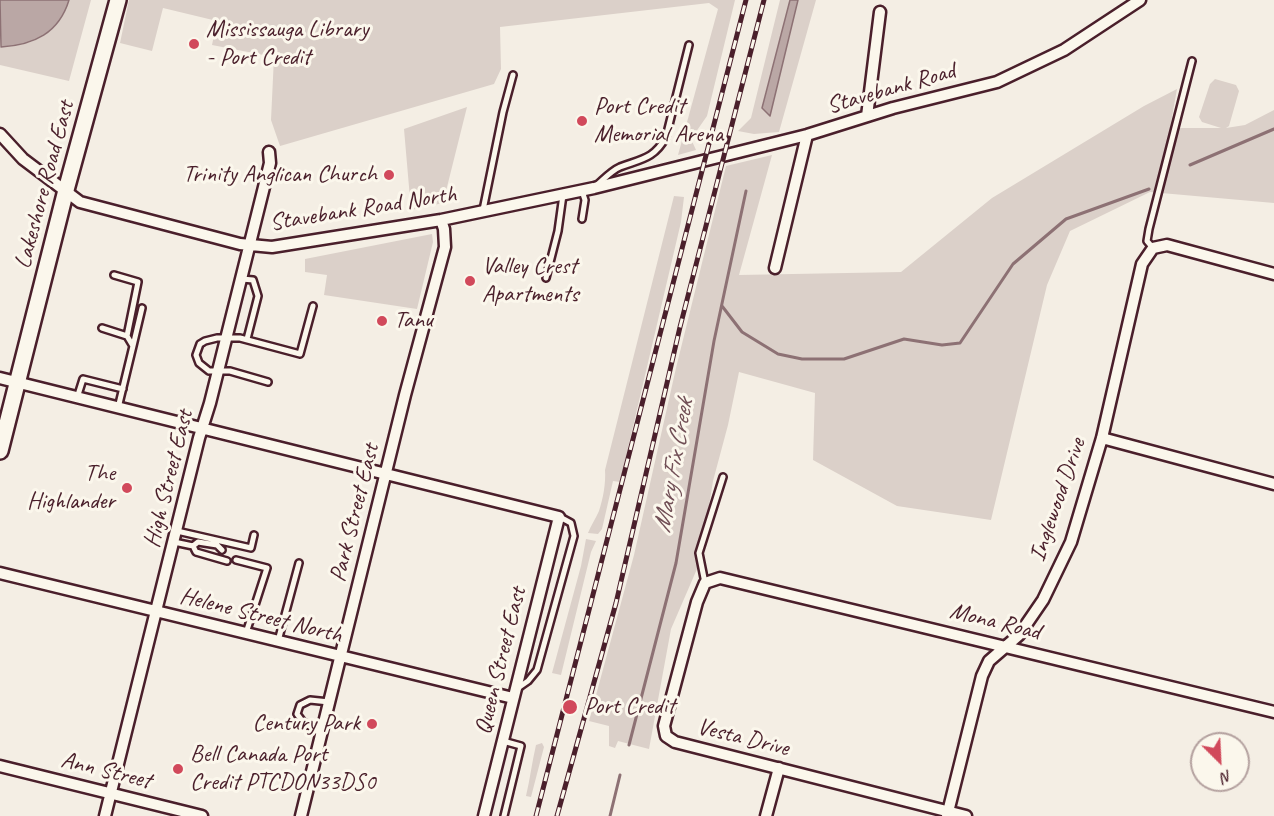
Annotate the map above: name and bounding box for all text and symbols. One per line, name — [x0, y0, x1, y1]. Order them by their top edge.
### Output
place label: Mississauga Library - Port Credit — [206, 16, 368, 72]
marker: Mississauga Library - Port Credit — [187, 37, 201, 51]
street label: Stavebank Road — [824, 57, 958, 121]
place label: Port Credit Memorial Arena — [594, 93, 723, 149]
street label: Lakeshore Road East — [9, 98, 81, 272]
marker: Port Credit Memorial Arena — [575, 114, 589, 128]
place label: Trinity Anglican Church — [183, 161, 377, 189]
marker: Trinity Anglican Church — [382, 168, 396, 182]
street label: Stavebank Road North — [268, 180, 458, 238]
place label: Valley Crest Apartments — [482, 253, 578, 309]
marker: Valley Crest Apartments — [463, 274, 477, 288]
place label: Tanu — [394, 307, 433, 335]
marker: Tanu — [375, 314, 389, 328]
water label: Mary Fix Creek — [647, 397, 701, 535]
street label: High Street East — [138, 407, 200, 551]
street label: Inglewood Drive — [1024, 435, 1092, 565]
street label: Park Street East — [324, 441, 386, 585]
place label: The Highlander — [27, 460, 115, 516]
marker: The Highlander — [120, 481, 134, 495]
street label: Helene Street North — [177, 582, 345, 650]
street label: Queen Street East — [469, 584, 533, 738]
street label: Mona Road — [947, 597, 1043, 647]
place label: Port Credit — [584, 693, 675, 721]
marker: Port Credit — [561, 698, 579, 716]
place label: Century Park — [253, 710, 360, 738]
street label: Vesta Drive — [694, 713, 792, 763]
marker: Century Park — [365, 717, 379, 731]
north arrow — [1190, 732, 1250, 792]
place label: Bell Canada Port Credit PTCDON33DS0 — [190, 741, 375, 797]
street label: Ann Street — [58, 746, 154, 796]
marker: Bell Canada Port Credit PTCDON33DS0 — [171, 762, 185, 776]
text: N — [1218, 765, 1235, 788]

